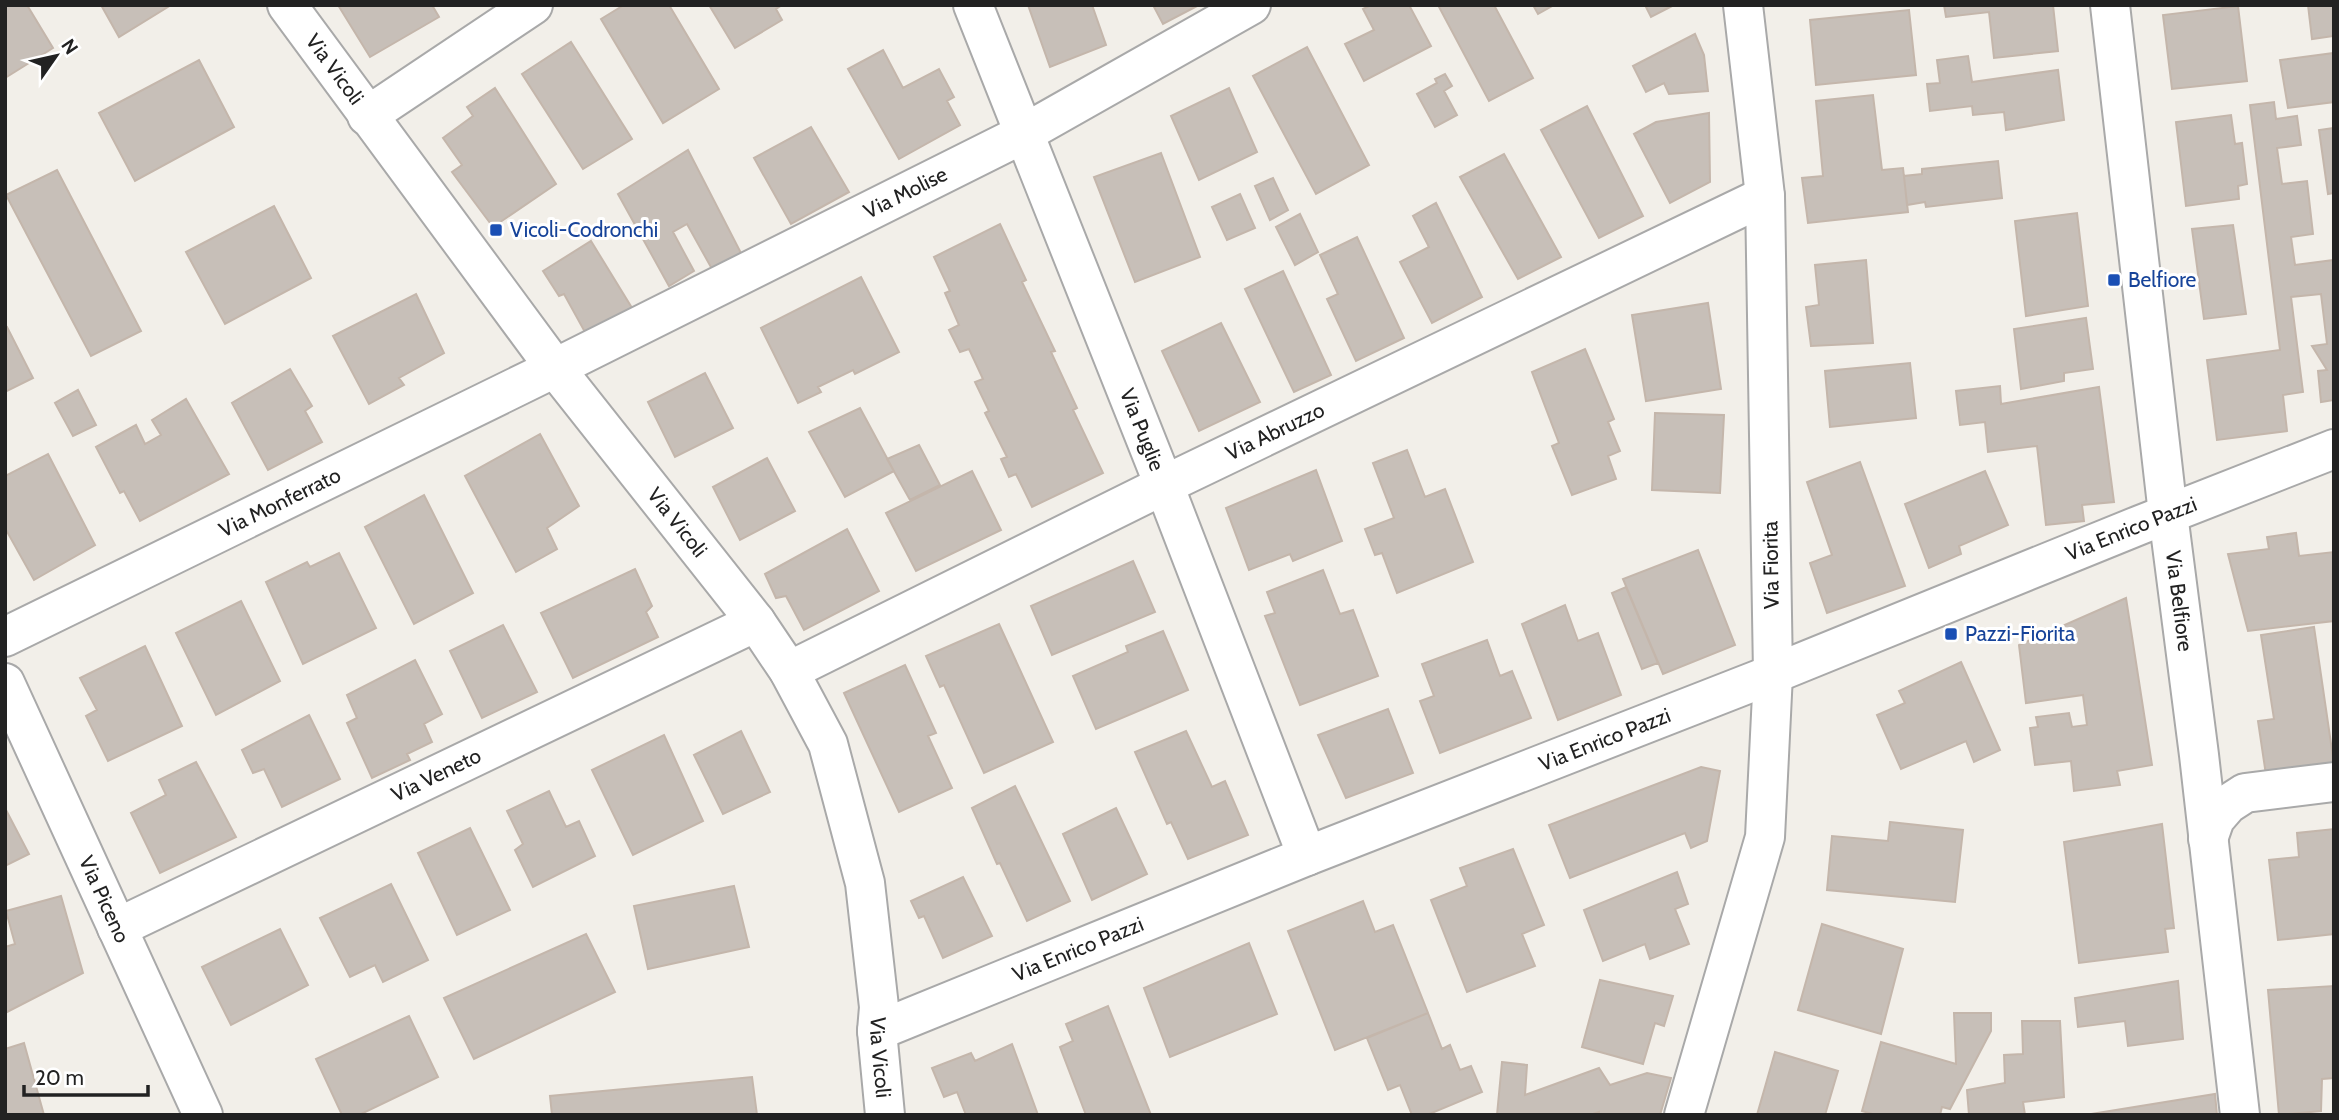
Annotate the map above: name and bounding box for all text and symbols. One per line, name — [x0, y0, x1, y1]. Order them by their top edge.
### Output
north arrow — [21, 21, 91, 91]
street label: Via Vicoli — [301, 29, 369, 109]
text: N — [56, 35, 83, 59]
street label: Via Molise — [859, 161, 951, 224]
place label: Vicoli-Codronchi — [510, 217, 658, 242]
marker: Vicoli-Codronchi — [488, 222, 504, 238]
place label: Belfiore — [2128, 267, 2197, 292]
marker: Belfiore — [2106, 272, 2122, 288]
street label: Via Puglie — [1115, 385, 1170, 474]
street label: Via Abruzzo — [1222, 397, 1328, 465]
street label: Via Monferrato — [215, 462, 345, 542]
street label: Via Vicoli — [642, 482, 713, 562]
street label: Via Enrico Pazzi — [2062, 491, 2200, 566]
street label: Via Fiorita — [1757, 521, 1784, 609]
street label: Via Belfiore — [2161, 549, 2199, 653]
place label: Pazzi-Fiorita — [1965, 621, 2075, 646]
marker: Pazzi-Fiorita — [1943, 626, 1959, 642]
street label: Via Enrico Pazzi — [1535, 702, 1674, 776]
street label: Via Veneto — [387, 743, 485, 807]
street label: Via Piceno — [74, 852, 135, 947]
street label: Via Enrico Pazzi — [1009, 911, 1147, 987]
street label: Via Vicoli — [865, 1016, 896, 1099]
scale bar — [24, 1054, 149, 1098]
text: 20 m — [35, 1065, 84, 1090]

